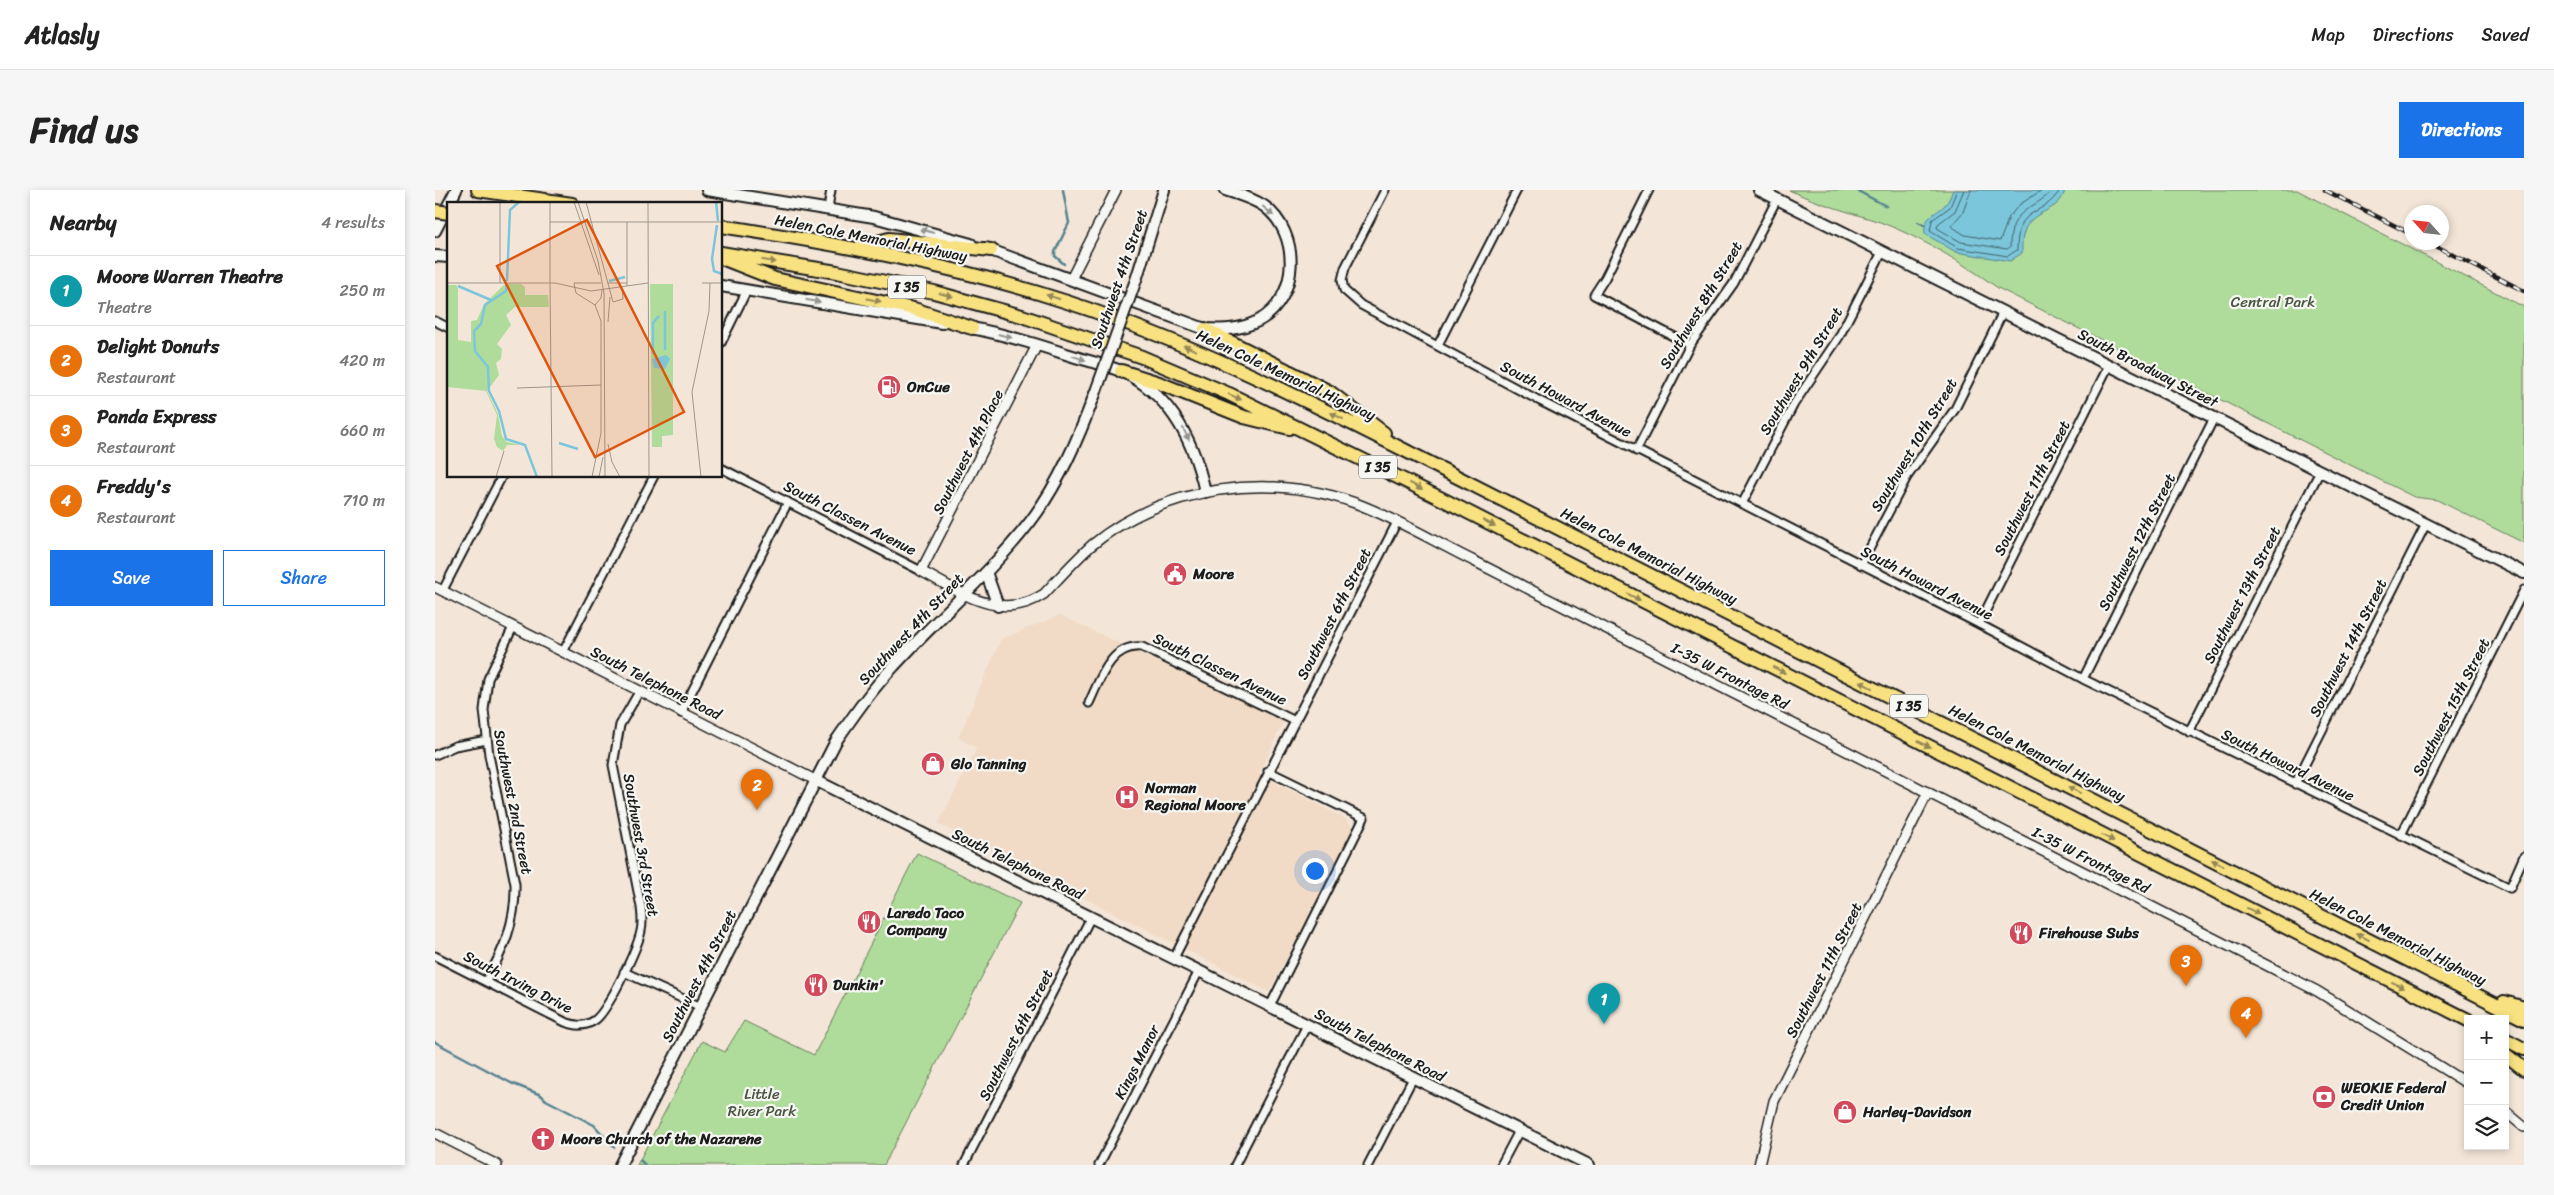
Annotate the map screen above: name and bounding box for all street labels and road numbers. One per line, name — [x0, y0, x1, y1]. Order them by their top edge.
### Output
street label: Southwest 4th Street — [1083, 205, 1155, 352]
street label: Helen Cole Memorial Highway — [773, 207, 970, 269]
street label: Southwest 8th Street — [1652, 236, 1750, 374]
road number: I 35 — [888, 275, 926, 298]
street label: Southwest 9th Street — [1752, 302, 1850, 440]
street label: South Broadway Street — [2073, 321, 2224, 415]
street label: Helen Cole Memorial Highway — [1192, 322, 1380, 428]
street label: South Howard Avenue — [1496, 353, 1637, 445]
street label: Southwest 10th Street — [1864, 373, 1965, 517]
street label: Southwest 4th Place — [925, 384, 1011, 519]
street label: Southwest 11th Street — [1987, 415, 2078, 560]
road number: I 35 — [1359, 456, 1397, 478]
street label: Southwest 12th Street — [2091, 468, 2183, 615]
street label: South Classen Avenue — [779, 473, 921, 563]
street label: Helen Cole Memorial Highway — [1556, 500, 1742, 612]
street label: Southwest 13th Street — [2196, 521, 2288, 668]
street label: South Howard Avenue — [1856, 538, 1998, 628]
street label: Southwest 6th Street — [1290, 543, 1379, 684]
street label: Southwest 4th Street — [852, 567, 971, 691]
street label: Southwest 14th Street — [2302, 574, 2394, 722]
street label: South Classen Avenue — [1148, 625, 1292, 713]
street label: Southwest 15th Street — [2405, 633, 2497, 781]
street label: I-35 W Frontage Rd — [1666, 635, 1794, 717]
street label: South Telephone Road — [586, 639, 727, 728]
road number: I 35 — [1890, 694, 1928, 718]
street label: Helen Cole Memorial Highway — [1944, 697, 2130, 809]
street label: South Howard Avenue — [2217, 721, 2359, 809]
street label: Southwest 2nd Street — [486, 727, 540, 877]
street label: Southwest 3rd Street — [616, 771, 666, 919]
street label: I-35 W Frontage Rd — [2027, 819, 2155, 901]
street label: South Telephone Road — [948, 821, 1089, 908]
street label: Helen Cole Memorial Highway — [2305, 881, 2491, 993]
street label: Southwest 11th Street — [1779, 897, 1870, 1042]
street label: Southwest 4th Street — [654, 905, 744, 1047]
street label: South Irving Drive — [459, 943, 577, 1021]
street label: Southwest 6th Street — [972, 964, 1061, 1105]
street label: South Telephone Road — [1310, 1001, 1451, 1090]
street label: Kings Manor — [1107, 1019, 1167, 1104]

